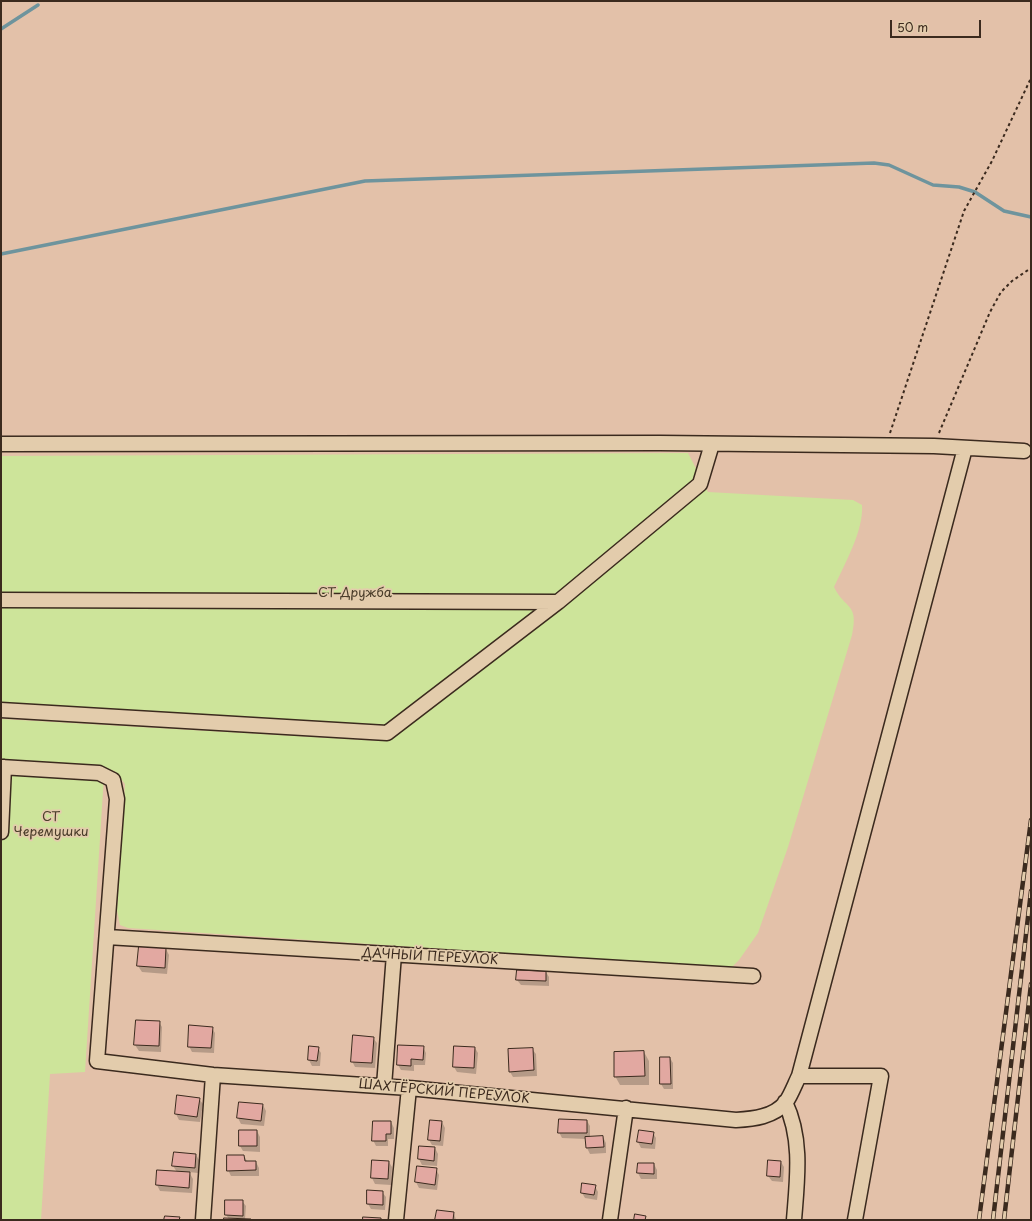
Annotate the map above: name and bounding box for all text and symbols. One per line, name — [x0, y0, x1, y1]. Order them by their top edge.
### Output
scale bar — [892, 12, 983, 38]
text: 50 m — [897, 18, 928, 36]
park label: СТ Дружба — [318, 585, 392, 601]
park label: СТ Черемушки — [13, 809, 89, 840]
street label: ДАЧНЫЙ ПЕРЕУЛОК — [362, 946, 498, 968]
street label: ШАХТЁРСКИЙ ПЕРЕУЛОК — [358, 1077, 530, 1107]

